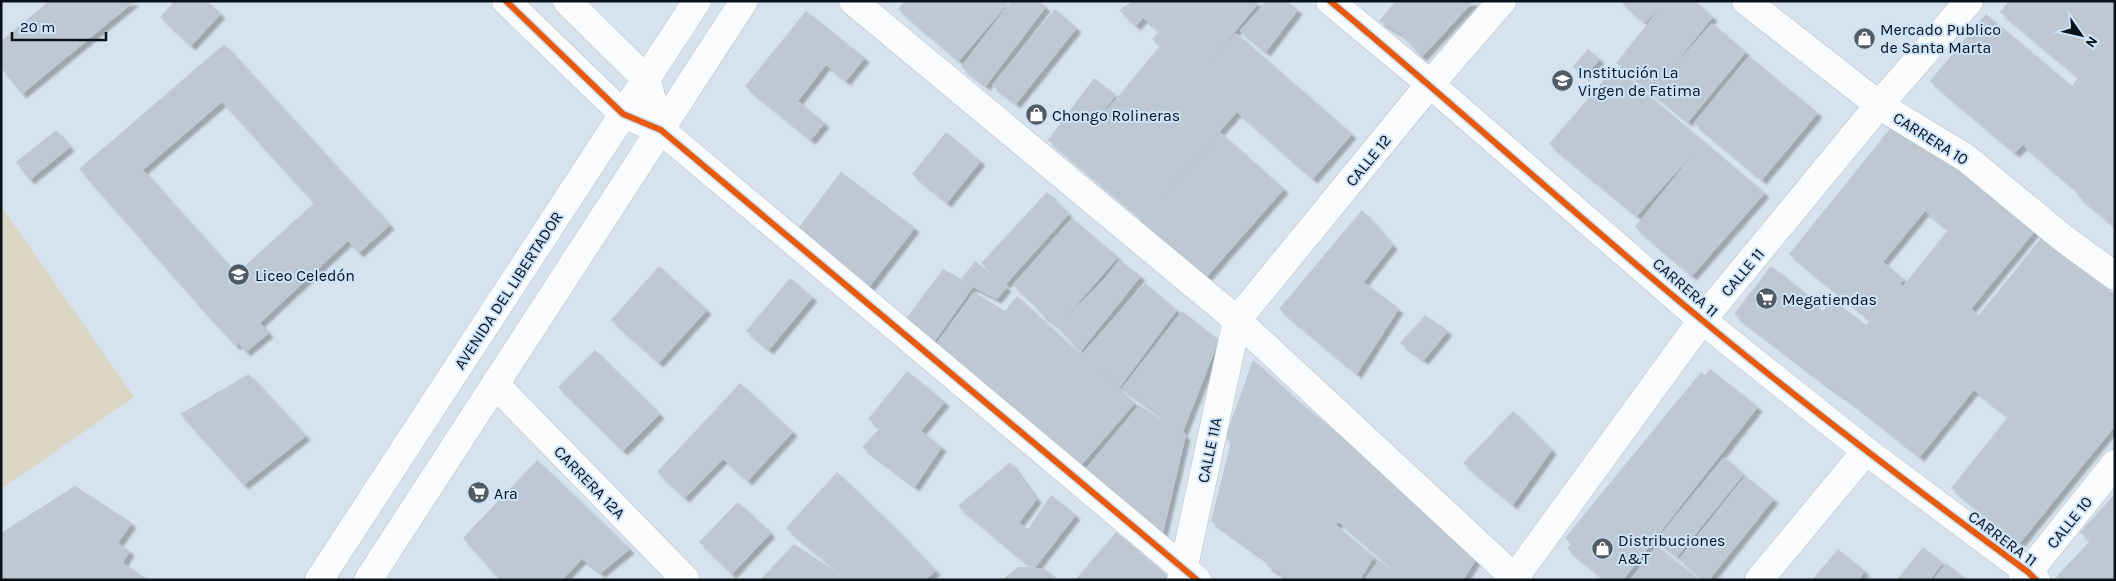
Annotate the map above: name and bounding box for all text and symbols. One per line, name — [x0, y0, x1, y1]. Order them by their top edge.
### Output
scale bar — [12, 10, 106, 42]
north arrow — [2056, 10, 2106, 60]
text: 20 m — [20, 18, 55, 36]
place label: Mercado Publico de Santa Marta — [1880, 20, 2001, 57]
shop icon: Mercado Publico de Santa Marta — [1852, 26, 1876, 50]
text: N — [2082, 33, 2101, 51]
place label: Institución La Virgen de Fatima — [1578, 63, 1701, 100]
school or university icon: Institución La Virgen de Fatima — [1550, 69, 1574, 93]
shop icon: Chongo Rolineras — [1024, 103, 1048, 127]
place label: Chongo Rolineras — [1052, 106, 1180, 125]
street label: CARRERA 10 — [1890, 108, 1972, 169]
street label: CALLE 12 — [1342, 131, 1395, 190]
street label: AVENIDA DEL LIBERTADOR — [450, 208, 567, 373]
street label: CALLE 11 — [1717, 244, 1768, 300]
street label: CARRERA 11 — [1649, 254, 1722, 321]
school or university icon: Liceo Celedón — [227, 263, 251, 287]
place label: Liceo Celedón — [255, 266, 355, 285]
supermarket icon: Megatiendas — [1754, 287, 1778, 311]
place label: Megatiendas — [1782, 290, 1877, 309]
street label: CALLE 11A — [1193, 416, 1226, 485]
street label: CARRERA 12A — [550, 442, 629, 523]
supermarket icon: Ara — [466, 481, 490, 505]
place label: Ara — [494, 484, 518, 503]
street label: CALLE 10 — [2043, 492, 2096, 552]
street label: CARRERA 11 — [1965, 506, 2041, 570]
place label: Distribuciones A&T — [1618, 531, 1726, 568]
shop icon: Distribuciones A&T — [1590, 537, 1614, 561]

